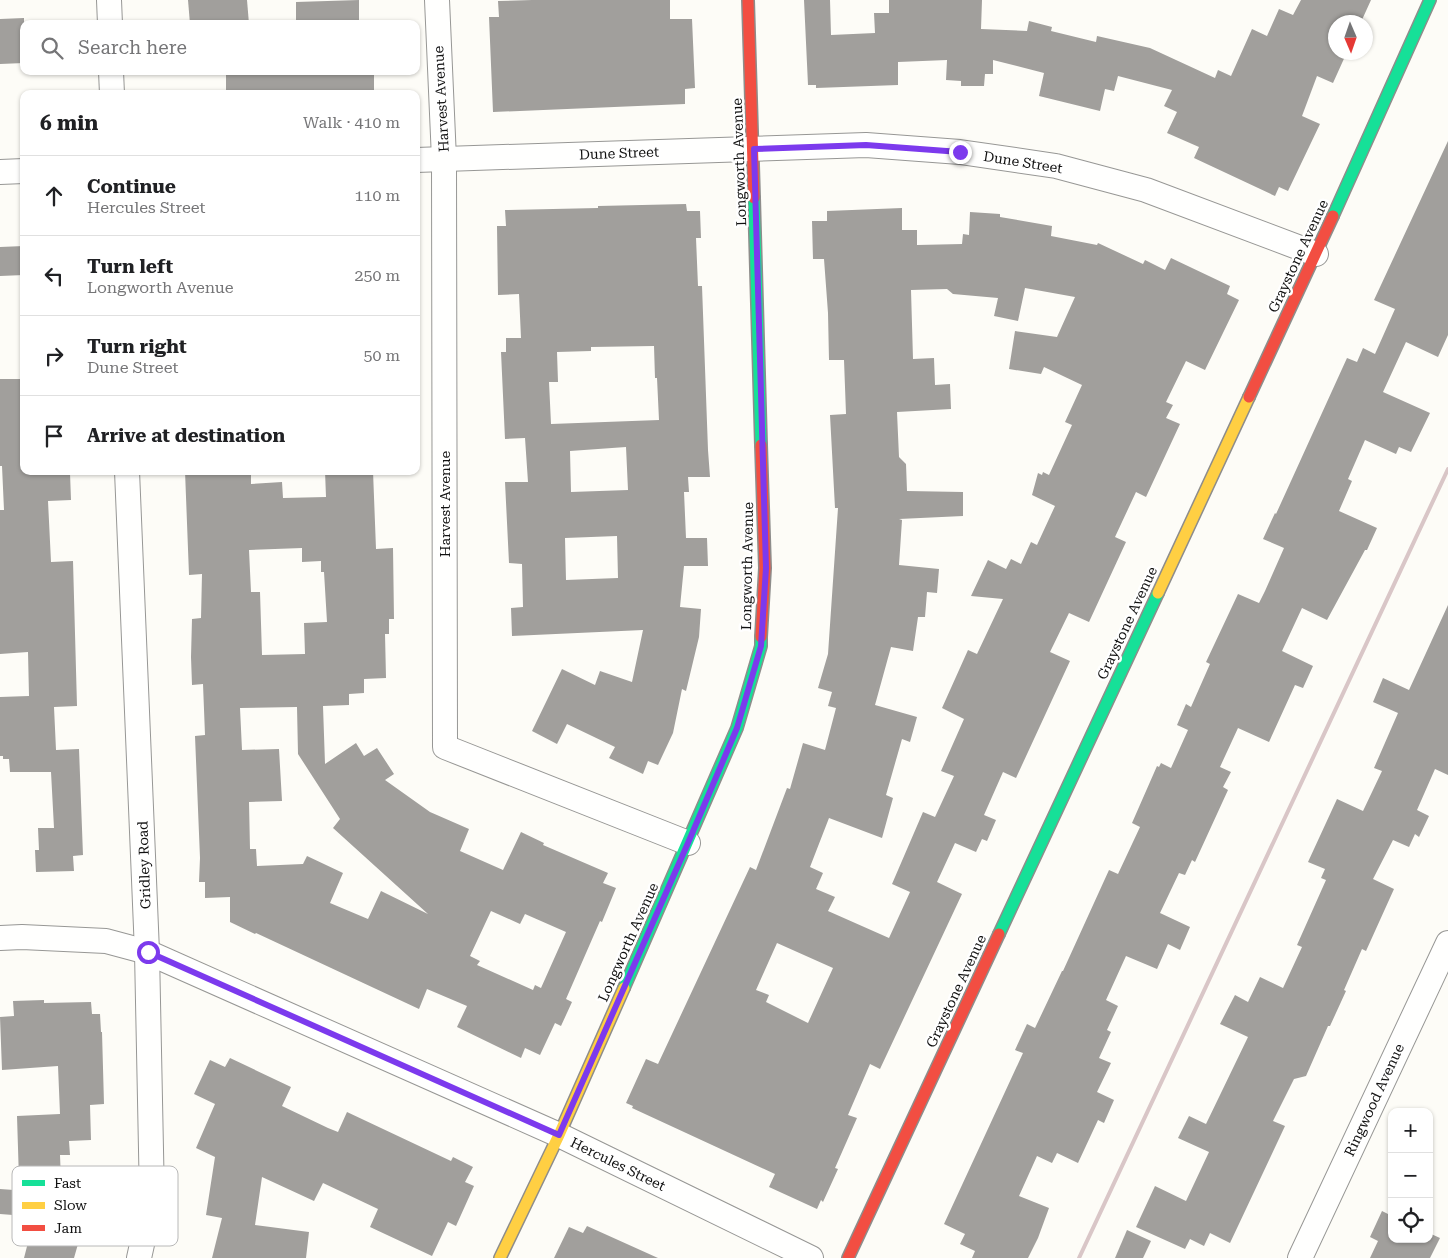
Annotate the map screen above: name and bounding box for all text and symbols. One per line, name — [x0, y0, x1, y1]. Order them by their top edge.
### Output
north arrow — [1328, 15, 1373, 60]
search box — [20, 20, 420, 75]
icon: search — [38, 34, 66, 62]
text: Search here — [78, 36, 187, 59]
street label: Harvest Avenue — [430, 45, 452, 152]
street label: Longworth Avenue — [729, 97, 749, 226]
text: 6 min — [40, 111, 98, 135]
text: Walk · 410 m — [303, 113, 400, 132]
route end — [949, 141, 972, 164]
street label: Dune Street — [579, 144, 659, 162]
street label: Dune Street — [982, 148, 1064, 176]
text: Continue — [87, 175, 176, 198]
icon: ahead — [40, 182, 68, 210]
text: 110 m — [354, 186, 400, 205]
street label: Graystone Avenue — [1265, 197, 1331, 315]
text: Hercules Street — [87, 198, 206, 217]
text: Turn left — [87, 255, 173, 278]
icon: left — [40, 262, 68, 290]
text: 250 m — [354, 266, 400, 285]
text: Longworth Avenue — [87, 278, 234, 297]
text: Turn right — [87, 335, 187, 358]
icon: right — [40, 342, 68, 370]
text: 50 m — [363, 346, 400, 365]
text: Dune Street — [87, 358, 178, 377]
icon: arrive — [40, 422, 68, 450]
text: Arrive at destination — [87, 424, 285, 447]
street label: Harvest Avenue — [437, 451, 453, 557]
street label: Longworth Avenue — [738, 501, 756, 630]
street label: Graystone Avenue — [1094, 564, 1160, 682]
street label: Gridley Road — [134, 821, 154, 909]
street label: Longworth Avenue — [595, 880, 662, 1004]
street label: Graystone Avenue — [923, 932, 989, 1050]
route start — [137, 941, 160, 964]
street label: Ringwood Avenue — [1341, 1041, 1407, 1159]
map controls — [1388, 1108, 1433, 1243]
button: + — [1388, 1108, 1433, 1153]
street label: Hercules Street — [568, 1134, 668, 1194]
button: − — [1388, 1153, 1433, 1198]
legend — [12, 1166, 178, 1246]
text: Fast — [54, 1175, 81, 1191]
text: Slow — [54, 1197, 87, 1213]
button: locate — [1388, 1198, 1433, 1243]
text: Jam — [54, 1220, 82, 1236]

